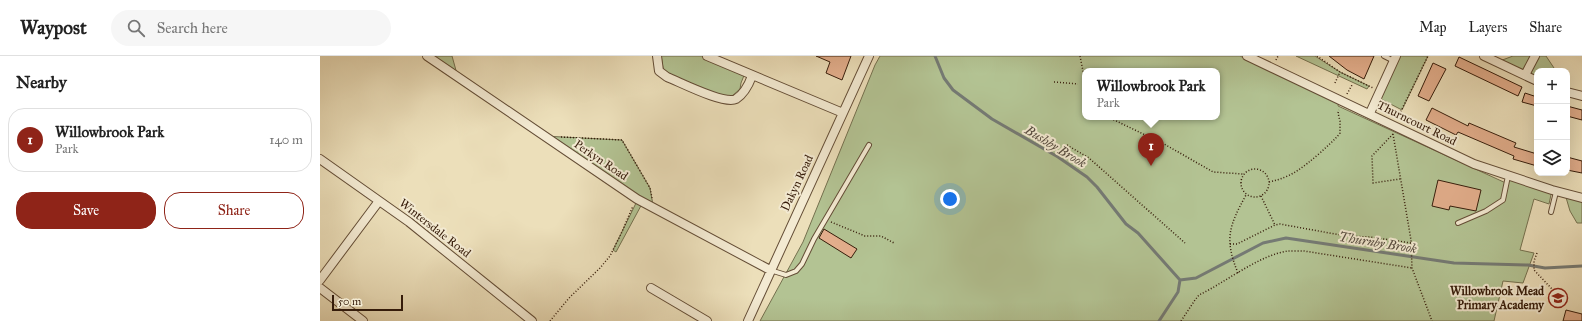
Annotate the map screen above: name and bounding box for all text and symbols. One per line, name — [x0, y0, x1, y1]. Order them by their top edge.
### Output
search box — [111, 10, 391, 46]
text: Waypost — [20, 16, 87, 39]
icon: search — [125, 17, 147, 39]
text: Search here — [157, 19, 228, 37]
text: Map — [1419, 19, 1447, 36]
text: Layers — [1469, 19, 1507, 36]
text: Share — [1529, 19, 1562, 36]
popup — [1082, 68, 1220, 120]
map controls — [1534, 68, 1570, 176]
button: + — [1534, 68, 1570, 104]
text: Nearby — [16, 72, 67, 93]
text: Willowbrook Park — [1096, 77, 1206, 95]
text: Park — [1096, 95, 1120, 111]
street label: Thurncourt Road — [1375, 98, 1459, 148]
button: − — [1534, 104, 1570, 140]
water label: Bushby Brook — [1021, 122, 1089, 172]
text: Willowbrook Park — [55, 123, 164, 141]
text: 1 — [27, 132, 33, 148]
text: 140 m — [269, 132, 303, 148]
pin: 1 — [1138, 133, 1164, 166]
street label: Perkyn Road — [571, 137, 631, 183]
button: layers — [1534, 140, 1570, 176]
text: Park — [55, 141, 79, 157]
street label: Dakyn Road — [778, 153, 816, 213]
your location — [940, 189, 960, 209]
button: Save — [16, 192, 156, 229]
button: Share — [164, 192, 304, 229]
street label: Wintersdale Road — [397, 196, 473, 260]
water label: Thurnby Brook — [1338, 229, 1418, 257]
place label: Willowbrook Mead Primary Academy — [1450, 284, 1545, 313]
school or university icon: Willowbrook Mead Primary Academy — [1547, 287, 1569, 309]
scale bar — [332, 293, 403, 312]
text: 50 m — [338, 295, 361, 308]

